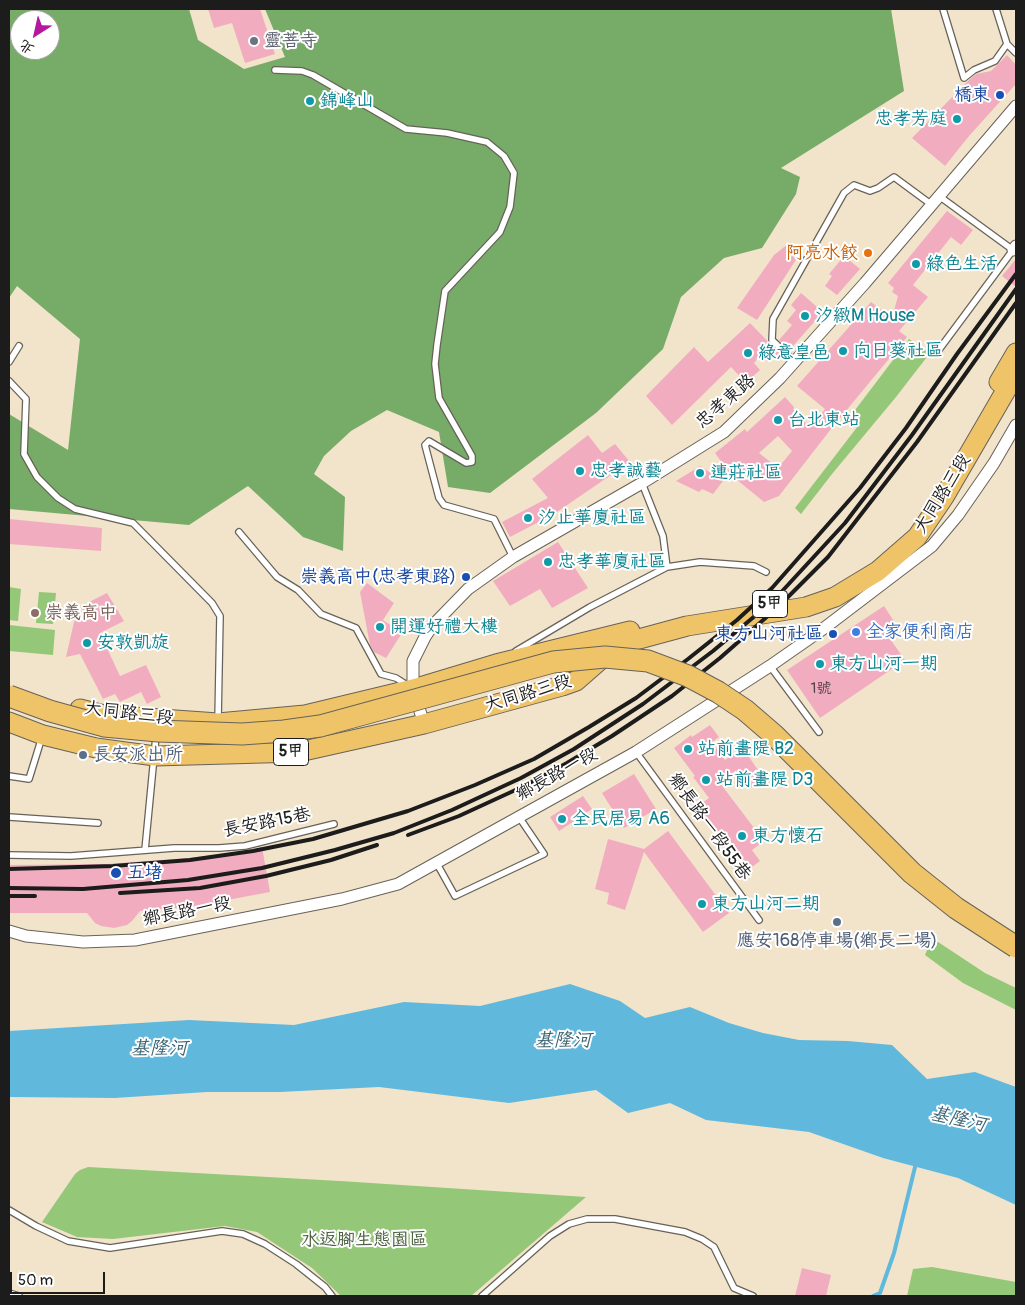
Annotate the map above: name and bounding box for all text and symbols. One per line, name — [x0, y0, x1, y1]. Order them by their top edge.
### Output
north arrow — [10, 10, 60, 60]
place label: 靈菩寺 — [264, 30, 318, 52]
marker: 靈菩寺 — [248, 35, 260, 47]
text: 北 — [16, 36, 37, 58]
place label: 橋東 — [954, 84, 990, 106]
marker: 橋東 — [994, 89, 1006, 101]
place label: 錦峰山 — [320, 90, 374, 112]
marker: 錦峰山 — [304, 95, 316, 107]
place label: 忠孝芳庭 — [875, 108, 947, 130]
marker: 忠孝芳庭 — [951, 113, 963, 125]
place label: 阿亮水餃 — [786, 242, 858, 264]
marker: 阿亮水餃 — [862, 247, 874, 259]
place label: 綠色生活 — [926, 253, 998, 275]
marker: 綠色生活 — [910, 258, 922, 270]
place label: 汐緻M House — [815, 305, 915, 327]
marker: 汐緻M House — [799, 310, 811, 322]
place label: 向日葵社區 — [853, 340, 943, 362]
place label: 綠意皇邑 — [758, 342, 830, 364]
marker: 向日葵社區 — [837, 345, 849, 357]
marker: 綠意皇邑 — [742, 347, 754, 359]
street label: 忠孝東路 — [692, 370, 760, 434]
place label: 台北東站 — [788, 409, 860, 431]
marker: 台北東站 — [772, 414, 784, 426]
street label: 大同路三段 — [910, 450, 976, 538]
place label: 忠孝誠藝 — [590, 460, 662, 482]
place label: 連莊社區 — [710, 462, 782, 484]
marker: 忠孝誠藝 — [574, 465, 586, 477]
marker: 連莊社區 — [694, 467, 706, 479]
place label: 汐止華廈社區 — [538, 507, 646, 529]
marker: 汐止華廈社區 — [522, 512, 534, 524]
place label: 忠孝華廈社區 — [558, 551, 666, 573]
marker: 忠孝華廈社區 — [542, 556, 554, 568]
place label: 崇義高中(忠孝東路) — [300, 566, 456, 588]
marker: 崇義高中(忠孝東路) — [460, 571, 472, 583]
road number: 5甲 — [752, 590, 788, 618]
place label: 崇義高中 — [45, 602, 117, 624]
marker: 崇義高中 — [29, 607, 41, 619]
place label: 開運好禮大樓 — [390, 616, 498, 638]
marker: 開運好禮大樓 — [374, 621, 386, 633]
place label: 全家便利商店 — [866, 621, 974, 643]
place label: 東方山河社區 — [715, 623, 823, 645]
marker: 全家便利商店 — [850, 626, 862, 638]
marker: 東方山河社區 — [827, 628, 839, 640]
place label: 安敦凱旋 — [97, 632, 169, 654]
marker: 安敦凱旋 — [81, 637, 93, 649]
place label: 東方山河一期 — [830, 653, 938, 675]
marker: 東方山河一期 — [814, 658, 826, 670]
street label: 大同路三段 — [482, 671, 574, 717]
house number: 1號 — [811, 680, 831, 698]
street label: 大同路三段 — [83, 698, 175, 730]
place label: 站前畫隄 B2 — [698, 738, 794, 760]
road number: 5甲 — [274, 739, 308, 766]
marker: 站前畫隄 B2 — [682, 743, 694, 755]
place label: 長安派出所 — [93, 744, 183, 766]
street label: 鄉長路一段 — [512, 744, 602, 806]
marker: 長安派出所 — [77, 749, 89, 761]
street label: 鄉長路一段55巷 — [663, 769, 755, 885]
place label: 站前畫隄 D3 — [716, 769, 813, 791]
marker: 站前畫隄 D3 — [700, 774, 712, 786]
street label: 長安路15巷 — [221, 804, 313, 842]
place label: 全民居易 A6 — [572, 808, 670, 830]
marker: 全民居易 A6 — [556, 813, 568, 825]
place label: 東方懷石 — [752, 825, 824, 847]
marker: 東方懷石 — [736, 830, 748, 842]
place label: 五堵 — [127, 862, 163, 884]
marker: 五堵 — [109, 866, 123, 880]
street label: 鄉長路一段 — [141, 893, 233, 931]
place label: 東方山河二期 — [712, 893, 820, 915]
marker: 東方山河二期 — [696, 898, 708, 910]
marker: 應安168停車場(鄉長二場) — [831, 916, 843, 928]
place label: 應安168停車場(鄉長二場) — [737, 930, 937, 952]
water label: 基隆河 — [535, 1030, 591, 1052]
water label: 基隆河 — [131, 1038, 187, 1060]
water label: 基隆河 — [928, 1102, 988, 1138]
park label: 水返腳生態園區 — [301, 1229, 427, 1251]
scale bar — [12, 1262, 108, 1294]
text: 50 m — [18, 1271, 53, 1290]

